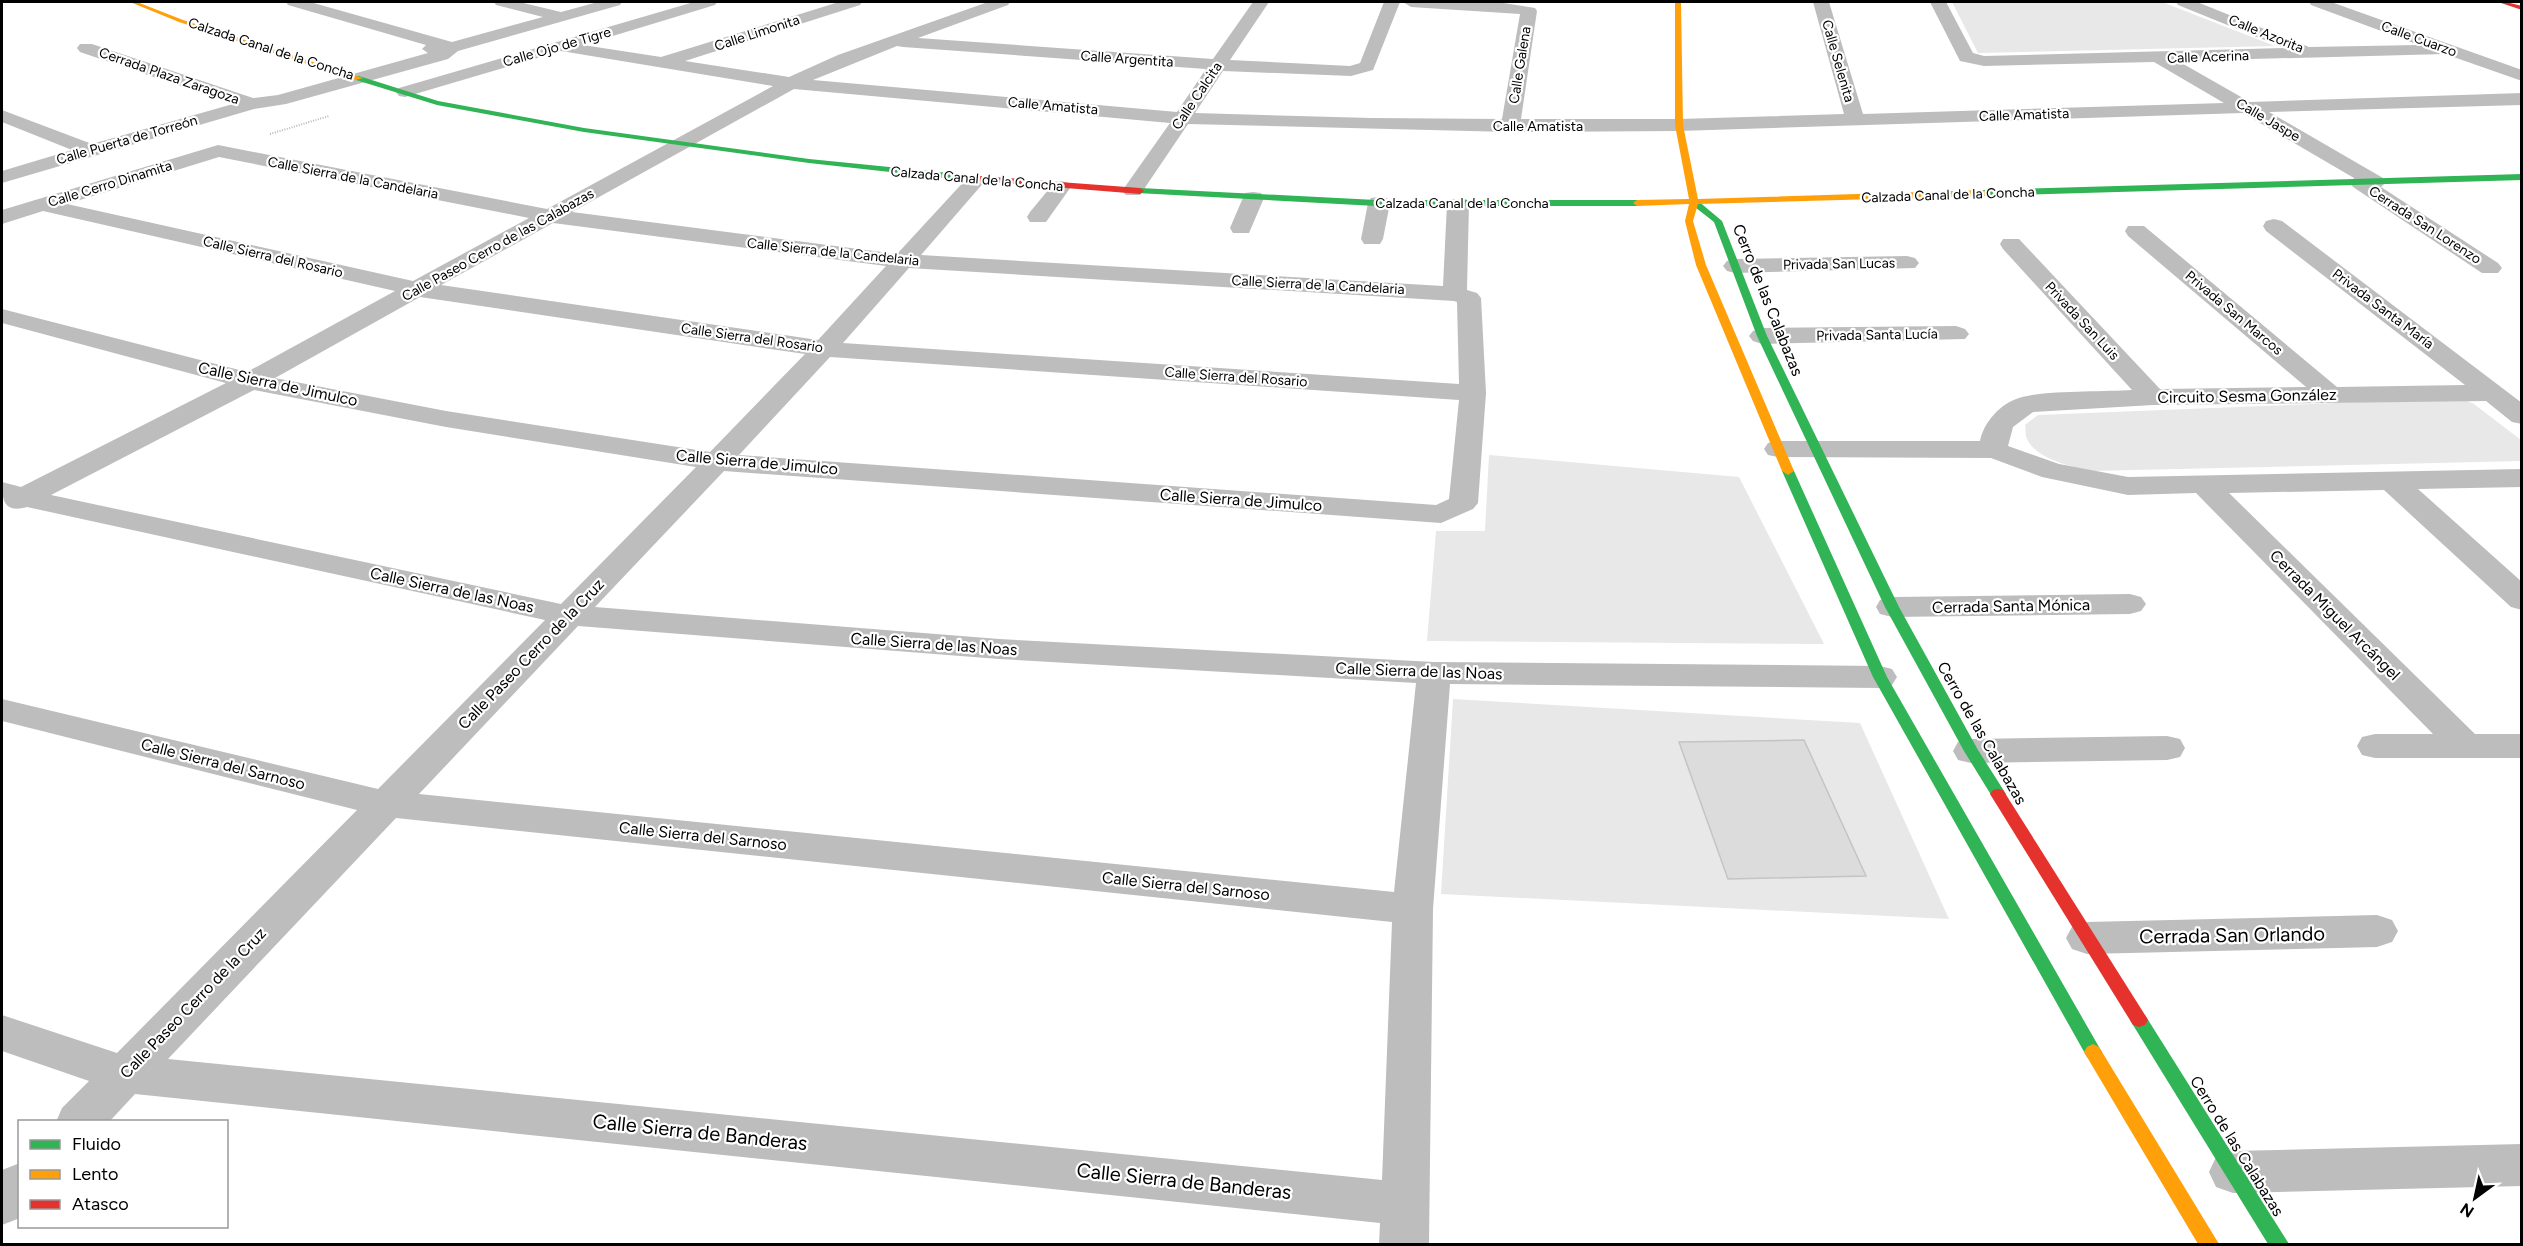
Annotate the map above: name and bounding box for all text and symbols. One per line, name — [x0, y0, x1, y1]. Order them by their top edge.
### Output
street label: Calle Limonita — [712, 11, 802, 55]
street label: Calle Azorita — [2226, 11, 2306, 57]
street label: Calzada Canal de la Concha — [186, 14, 356, 84]
street label: Calle Cuarzo — [2379, 17, 2459, 61]
street label: Calle Selenita — [1818, 18, 1858, 104]
street label: Calle Ojo de Tigre — [501, 23, 613, 71]
street label: Calle Galena — [1506, 25, 1534, 105]
street label: Cerrada Plaza Zaragoza — [97, 44, 241, 108]
street label: Calle Argentita — [1080, 47, 1174, 71]
street label: Calle Acerina — [2167, 47, 2249, 67]
street label: Calle Calcita — [1168, 59, 1226, 133]
street label: Calle Amatista — [1007, 94, 1099, 118]
street label: Calle Jaspe — [2233, 95, 2303, 145]
street label: Calle Amatista — [1978, 105, 2070, 125]
street label: Calle Puerta de Torreón — [55, 112, 200, 168]
street label: Calle Amatista — [1493, 118, 1583, 135]
street label: Calle Sierra de la Candelaria — [266, 153, 440, 203]
street label: Calle Cerro Dinamita — [46, 157, 174, 211]
street label: Calzada Canal de la Concha — [890, 163, 1064, 195]
street label: Cerrada San Lorenzo — [2366, 182, 2484, 268]
street label: Calzada Canal de la Concha — [1861, 183, 2035, 207]
street label: Calle Paseo Cerro de las Calabazas — [399, 185, 597, 305]
street label: Calzada Canal de la Concha — [1375, 195, 1549, 212]
street label: Cerro de las Calabazas — [1729, 221, 1807, 379]
street label: Calle Sierra del Rosario — [201, 233, 345, 281]
street label: Calle Sierra de la Candelaria — [746, 234, 920, 270]
street label: Privada San Lucas — [1783, 255, 1895, 273]
street label: Privada Santa María — [2329, 265, 2437, 353]
street label: Privada San Marcos — [2182, 267, 2286, 359]
street label: Calle Sierra de la Candelaria — [1231, 272, 1405, 298]
street label: Privada San Luis — [2041, 278, 2123, 364]
street label: Calle Sierra del Rosario — [680, 320, 824, 356]
street label: Privada Santa Lucía — [1816, 325, 1938, 345]
street label: Calle Sierra de Jimulco — [196, 358, 360, 410]
street label: Calle Sierra del Rosario — [1164, 364, 1308, 390]
street label: Circuito Sesma González — [2157, 385, 2337, 407]
street label: Calle Sierra de Jimulco — [675, 445, 839, 479]
street label: Calle Sierra de Jimulco — [1159, 485, 1323, 515]
street label: Cerrada Miguel Arcángel — [2266, 546, 2404, 684]
street label: Calle Sierra de las Noas — [368, 563, 536, 617]
street label: Calle Paseo Cerro de la Cruz — [454, 575, 608, 733]
street label: Cerrada Santa Mónica — [1932, 595, 2090, 617]
street label: Calle Sierra de las Noas — [850, 629, 1018, 659]
street label: Cerro de las Calabazas — [1933, 658, 2031, 808]
street label: Calle Sierra de las Noas — [1335, 659, 1503, 683]
street label: Calle Sierra del Sarnoso — [139, 734, 307, 794]
street label: Calle Sierra del Sarnoso — [618, 818, 788, 854]
street label: Calle Sierra del Sarnoso — [1101, 868, 1271, 904]
street label: Cerrada San Orlando — [2139, 921, 2325, 949]
street label: Calle Paseo Cerro de la Cruz — [116, 924, 270, 1082]
street label: Cerro de las Calabazas — [2186, 1072, 2288, 1220]
street label: Calle Sierra de Banderas — [591, 1109, 809, 1155]
legend — [18, 1120, 228, 1228]
text: Fluido — [72, 1133, 121, 1155]
street label: Calle Sierra de Banderas — [1075, 1158, 1293, 1204]
text: Lento — [72, 1163, 118, 1185]
north arrow — [2445, 1168, 2505, 1228]
text: Atasco — [72, 1193, 129, 1215]
text: N — [2457, 1199, 2477, 1221]

